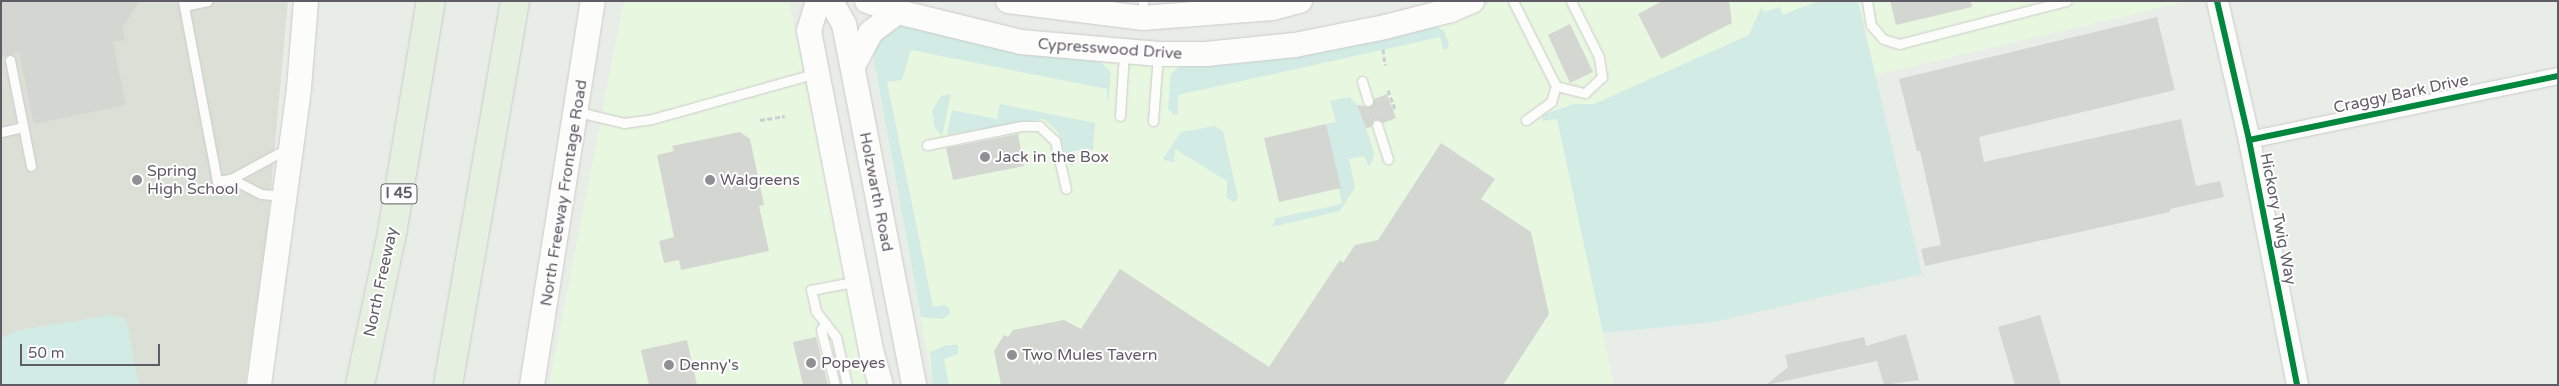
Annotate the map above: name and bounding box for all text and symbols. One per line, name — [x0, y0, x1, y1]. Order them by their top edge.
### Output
street label: Cypresswood Drive — [1037, 34, 1183, 64]
street label: Craggy Bark Drive — [2332, 70, 2470, 118]
street label: North Freeway Frontage Road — [537, 78, 591, 308]
street label: Holzwarth Road — [855, 131, 897, 253]
place label: Jack in the Box — [995, 147, 1109, 167]
marker: Jack in the Box — [979, 151, 991, 163]
street label: Hickory Twig Way — [2256, 151, 2300, 287]
place label: Spring High School — [147, 161, 238, 199]
place label: Walgreens — [720, 170, 800, 190]
marker: Spring High School — [131, 174, 143, 186]
marker: Walgreens — [704, 174, 716, 186]
road number: I 45 — [380, 182, 418, 206]
street label: North Freeway — [360, 225, 402, 339]
scale bar — [22, 334, 162, 366]
text: 50 m — [28, 344, 65, 362]
place label: Two Mules Tavern — [1022, 345, 1158, 365]
marker: Two Mules Tavern — [1006, 349, 1018, 361]
place label: Popeyes — [821, 353, 886, 373]
place label: Denny's — [679, 355, 739, 375]
marker: Popeyes — [805, 357, 817, 369]
marker: Denny's — [663, 359, 675, 371]

